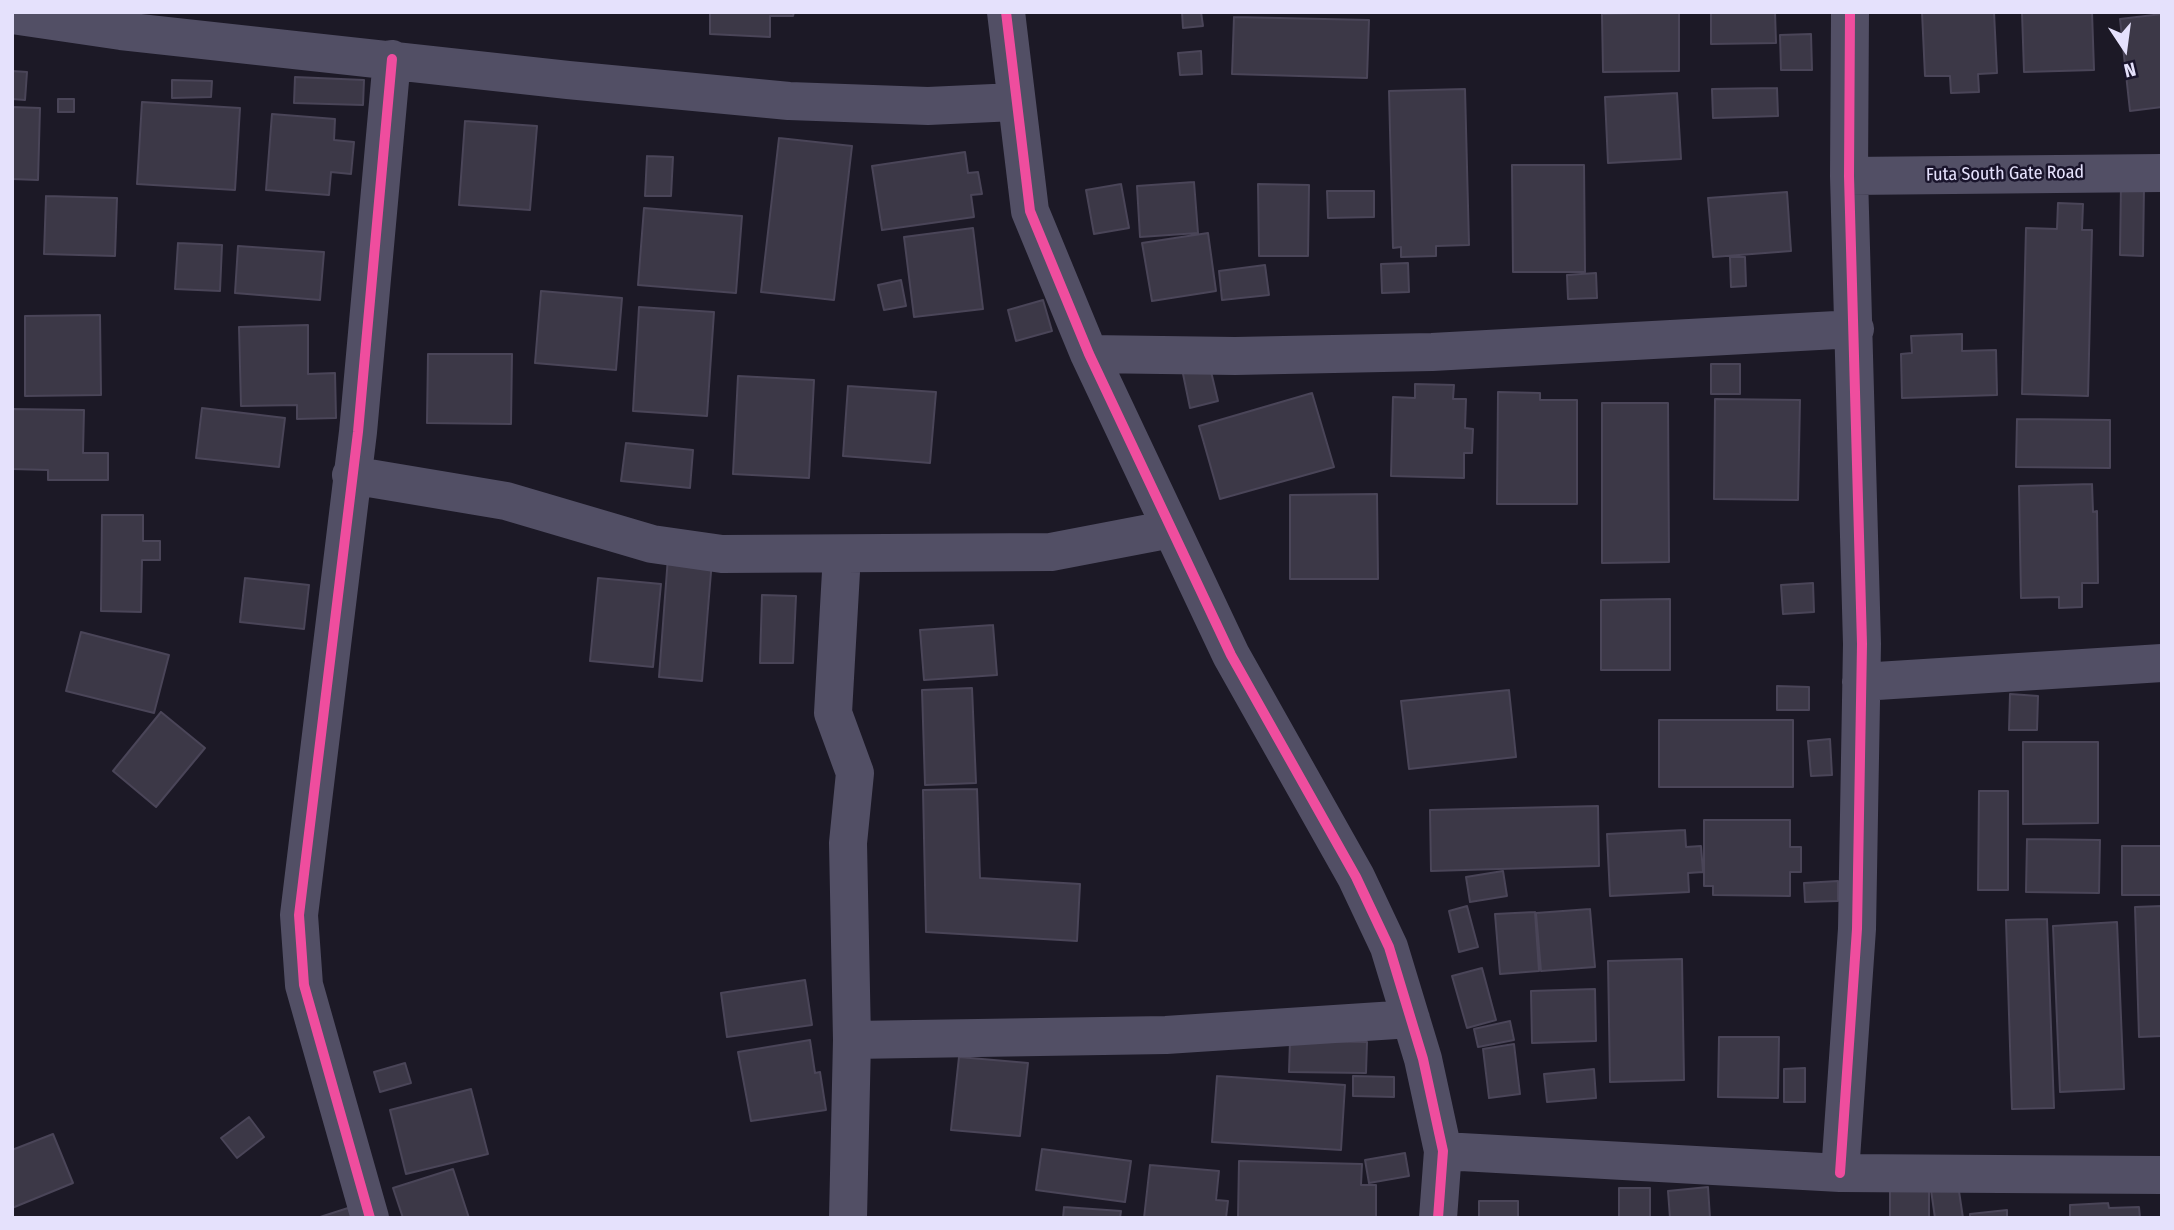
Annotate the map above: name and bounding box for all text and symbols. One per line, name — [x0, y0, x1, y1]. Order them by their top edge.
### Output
north arrow — [2090, 14, 2160, 84]
text: N — [2122, 57, 2138, 82]
street label: Futa South Gate Road — [1926, 162, 2084, 186]

